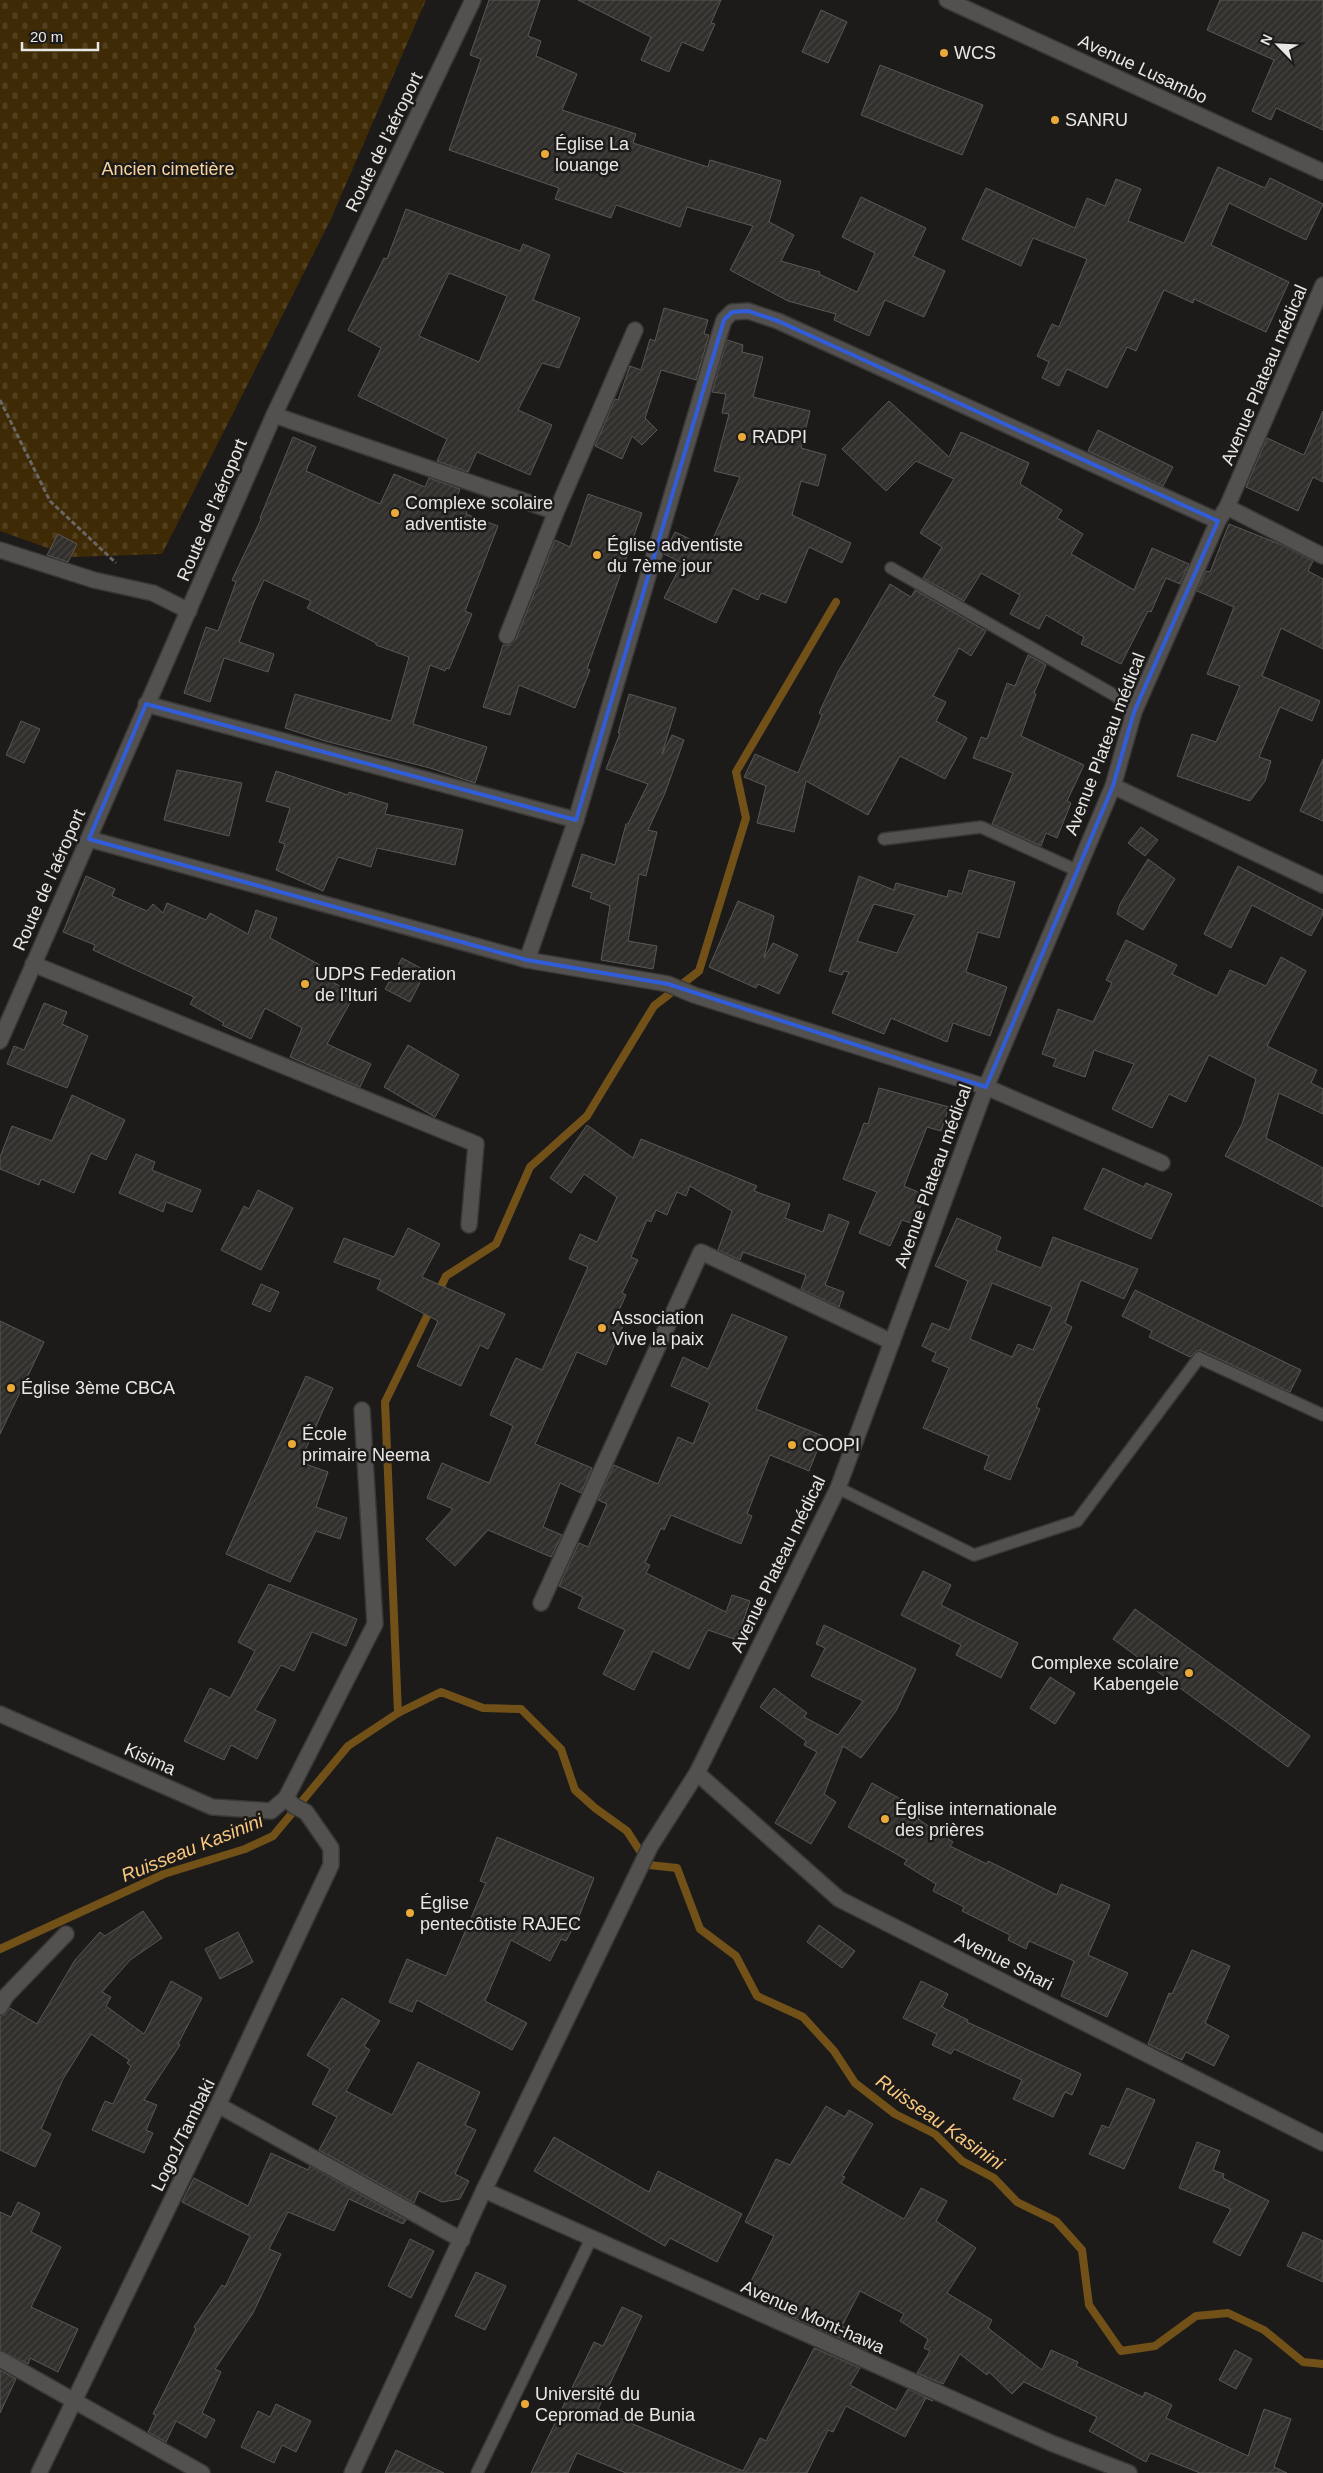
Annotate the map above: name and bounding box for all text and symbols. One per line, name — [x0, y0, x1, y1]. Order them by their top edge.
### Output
scale bar — [22, 20, 99, 52]
north arrow — [1253, 20, 1303, 70]
text: 20 m — [30, 28, 63, 45]
street label: Avenue Lusambo — [1075, 30, 1211, 108]
text: N — [1257, 32, 1275, 48]
place label: WCS — [954, 43, 996, 63]
marker: WCS — [938, 47, 950, 59]
street label: Route de l'aéroport — [342, 69, 426, 215]
place label: SANRU — [1065, 110, 1128, 130]
marker: SANRU — [1049, 114, 1061, 126]
place label: Église La louange — [555, 134, 630, 175]
marker: Église La louange — [539, 148, 551, 160]
park label: Ancien cimetière — [101, 159, 235, 179]
street label: Avenue Plateau médical — [1217, 282, 1311, 468]
place label: RADPI — [752, 427, 807, 447]
marker: RADPI — [736, 431, 748, 443]
street label: Route de l'aéroport — [173, 436, 251, 584]
place label: Complexe scolaire adventiste — [405, 493, 553, 534]
marker: Complexe scolaire adventiste — [389, 507, 401, 519]
place label: Église adventiste du 7ème jour — [607, 535, 743, 576]
marker: Église adventiste du 7ème jour — [591, 549, 603, 561]
street label: Avenue Plateau médical — [1061, 650, 1149, 838]
street label: Route de l'aéroport — [9, 806, 89, 954]
place label: UDPS Federation de l'Ituri — [315, 964, 456, 1005]
marker: UDPS Federation de l'Ituri — [299, 978, 311, 990]
street label: Avenue Plateau médical — [890, 1082, 976, 1270]
place label: Association Vive la paix — [612, 1308, 704, 1349]
marker: Association Vive la paix — [596, 1322, 608, 1334]
place label: Église 3ème CBCA — [21, 1378, 175, 1398]
marker: Église 3ème CBCA — [5, 1382, 17, 1394]
place label: École primaire Neema — [302, 1424, 431, 1465]
place label: COOPI — [802, 1435, 860, 1455]
marker: École primaire Neema — [286, 1438, 298, 1450]
marker: COOPI — [786, 1439, 798, 1451]
street label: Avenue Plateau médical — [727, 1473, 829, 1655]
place label: Complexe scolaire Kabengele — [1031, 1653, 1179, 1694]
marker: Complexe scolaire Kabengele — [1183, 1667, 1195, 1679]
street label: Kisima — [121, 1739, 180, 1780]
place label: Église internationale des prières — [895, 1799, 1057, 1840]
water label: Ruisseau Kasinini — [118, 1810, 267, 1886]
marker: Église internationale des prières — [879, 1813, 891, 1825]
place label: Église pentecôtiste RAJEC — [420, 1893, 581, 1934]
marker: Église pentecôtiste RAJEC — [404, 1907, 416, 1919]
street label: Avenue Shari — [951, 1928, 1057, 1994]
water label: Ruisseau Kasinini — [872, 2070, 1009, 2174]
street label: Logo1/Tambaki — [147, 2076, 219, 2194]
street label: Avenue Mont-hawa — [738, 2276, 889, 2358]
place label: Université du Cepromad de Bunia — [535, 2384, 696, 2425]
marker: Université du Cepromad de Bunia — [519, 2398, 531, 2410]

